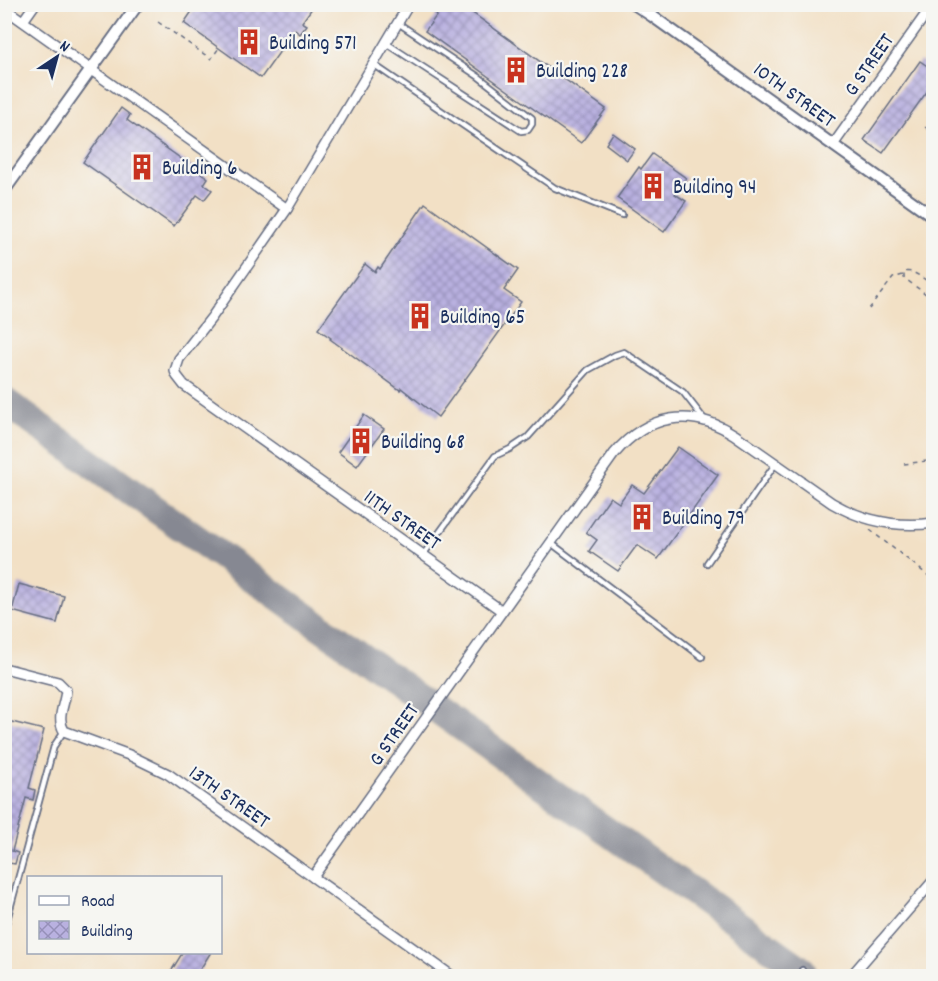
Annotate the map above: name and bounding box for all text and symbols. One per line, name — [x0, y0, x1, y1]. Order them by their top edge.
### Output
north arrow — [27, 27, 87, 87]
building icon: Building 571 — [234, 27, 264, 57]
street label: G STREET — [838, 28, 903, 103]
place label: Building 571 — [269, 30, 357, 60]
text: N — [54, 35, 74, 59]
building icon: Building 228 — [501, 55, 531, 85]
street label: 10TH STREET — [746, 56, 841, 137]
place label: Building 228 — [536, 58, 628, 88]
building icon: Building 6 — [127, 152, 157, 182]
place label: Building 6 — [162, 155, 238, 185]
building icon: Building 94 — [638, 171, 668, 201]
place label: Building 94 — [673, 174, 757, 204]
building icon: Building 65 — [405, 301, 435, 331]
place label: Building 65 — [440, 304, 525, 334]
building icon: Building 68 — [346, 426, 376, 456]
place label: Building 68 — [381, 429, 465, 459]
street label: 11TH STREET — [356, 484, 447, 559]
building icon: Building 79 — [627, 502, 657, 532]
place label: Building 79 — [662, 505, 745, 535]
street label: G STREET — [363, 698, 428, 773]
street label: 13TH STREET — [181, 759, 276, 838]
legend — [27, 876, 222, 954]
text: Road — [81, 890, 115, 915]
text: Building — [81, 920, 133, 945]

